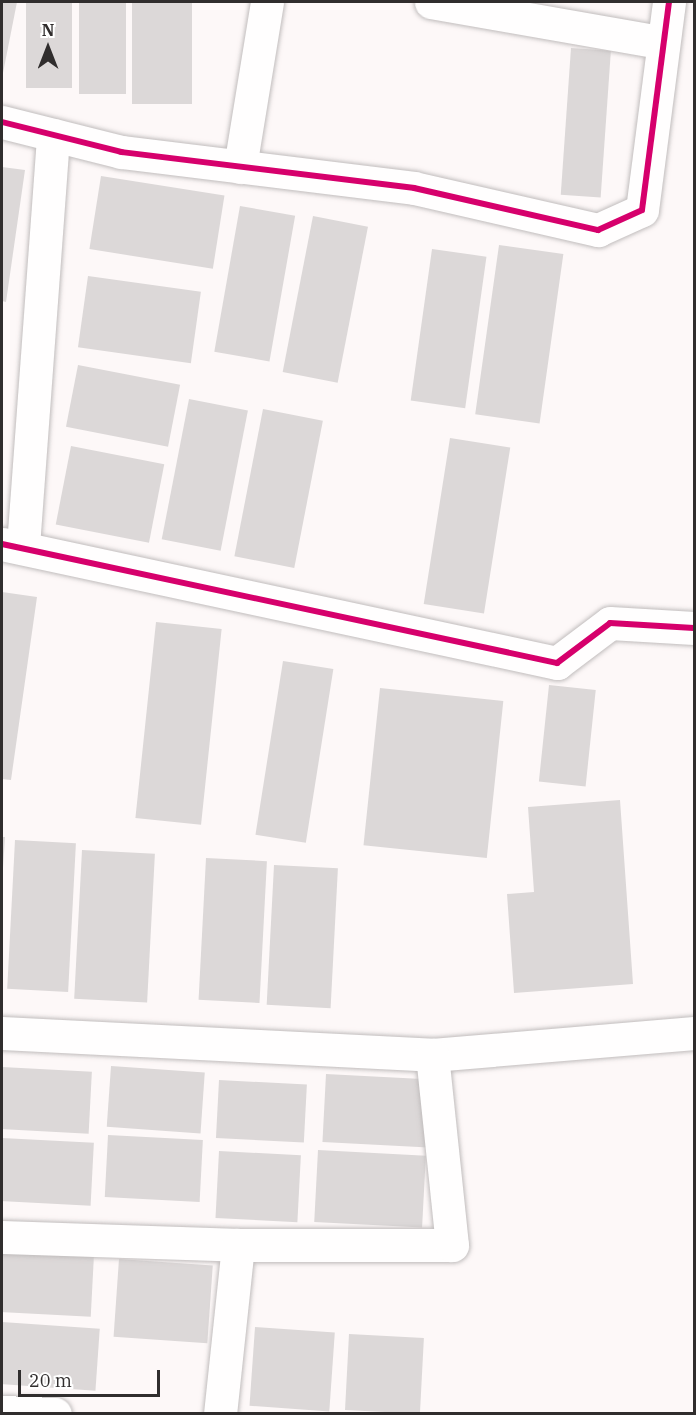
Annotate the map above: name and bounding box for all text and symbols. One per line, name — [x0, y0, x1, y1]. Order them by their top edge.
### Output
north arrow — [18, 18, 78, 78]
text: N — [42, 20, 54, 40]
scale bar — [21, 1358, 164, 1396]
text: 20 m — [29, 1369, 72, 1392]

